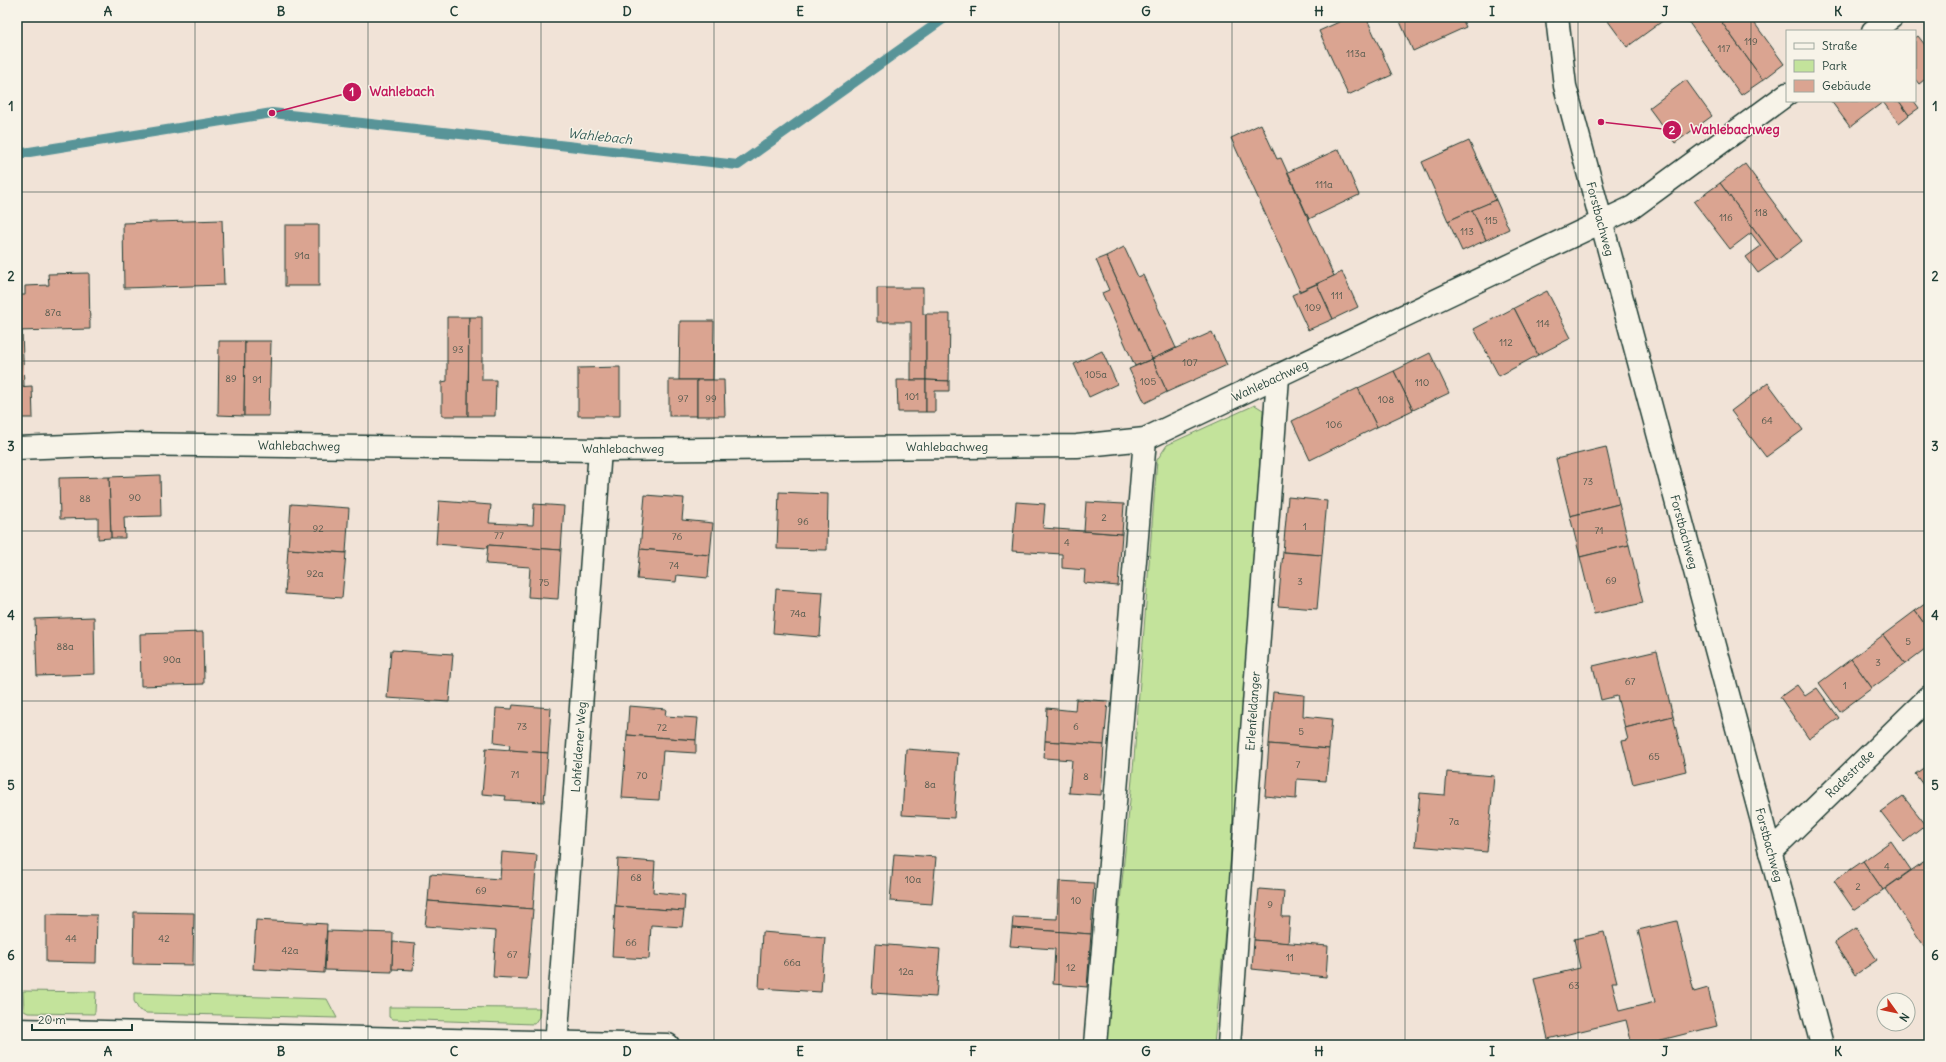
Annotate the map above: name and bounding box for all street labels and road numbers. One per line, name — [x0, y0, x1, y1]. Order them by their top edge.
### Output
street label: Forstbachweg — [1583, 180, 1618, 258]
street label: Wahlebachweg — [1229, 356, 1310, 405]
street label: Wahlebachweg — [258, 437, 340, 454]
street label: Wahlebachweg — [906, 439, 988, 454]
street label: Wahlebachweg — [582, 441, 664, 456]
street label: Forstbachweg — [1667, 493, 1702, 571]
street label: Erlenfeldanger — [1242, 671, 1263, 751]
street label: Lohfeldener Weg — [568, 701, 589, 793]
street label: Radestraße — [1822, 747, 1877, 801]
street label: Forstbachweg — [1752, 806, 1787, 884]

